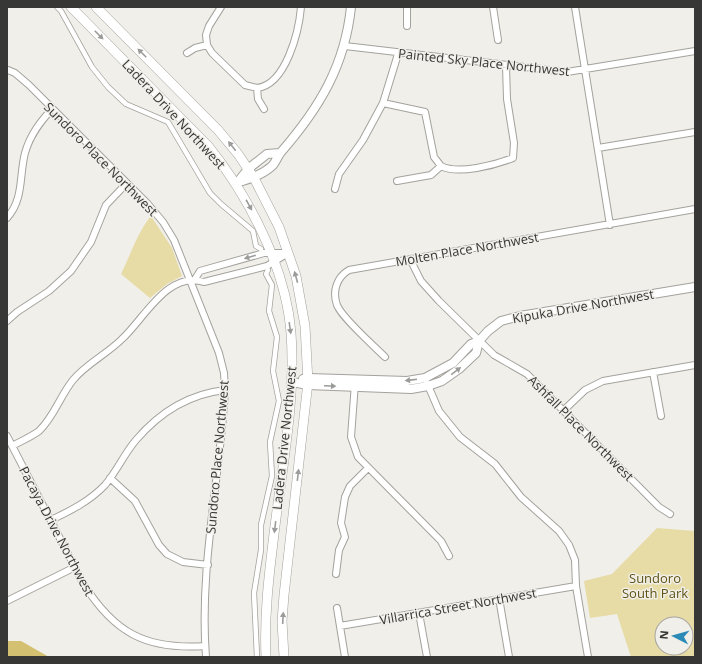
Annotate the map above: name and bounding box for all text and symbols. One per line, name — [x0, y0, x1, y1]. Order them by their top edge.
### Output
one-way arrow — [94, 30, 104, 40]
street label: Painted Sky Place Northwest — [397, 44, 571, 80]
one-way arrow — [137, 48, 147, 58]
street label: Ladera Drive Northwest — [118, 55, 230, 173]
street label: Sundoro Place Northwest — [40, 98, 162, 220]
one-way arrow — [227, 141, 236, 152]
one-way arrow — [245, 199, 252, 211]
street label: Molten Place Northwest — [394, 227, 540, 270]
one-way arrow — [244, 254, 256, 260]
one-way arrow — [292, 270, 298, 283]
street label: Kipuka Drive Northwest — [511, 285, 656, 327]
one-way arrow — [287, 322, 293, 334]
street label: Ladera Drive Northwest — [268, 365, 301, 511]
one-way arrow — [450, 367, 461, 375]
street label: Ashfall Place Northwest — [524, 371, 638, 485]
one-way arrow — [405, 377, 417, 383]
street label: Sundoro Place Northwest — [201, 379, 233, 535]
one-way arrow — [324, 383, 337, 389]
street label: Pacaya Drive Northwest — [15, 463, 99, 599]
one-way arrow — [295, 469, 301, 481]
one-way arrow — [272, 521, 278, 533]
park label: Sundoro South Park — [622, 569, 688, 602]
street label: Villarrica Street Northwest — [378, 583, 538, 629]
one-way arrow — [280, 611, 286, 624]
north arrow — [654, 616, 694, 656]
text: N — [656, 630, 671, 640]

